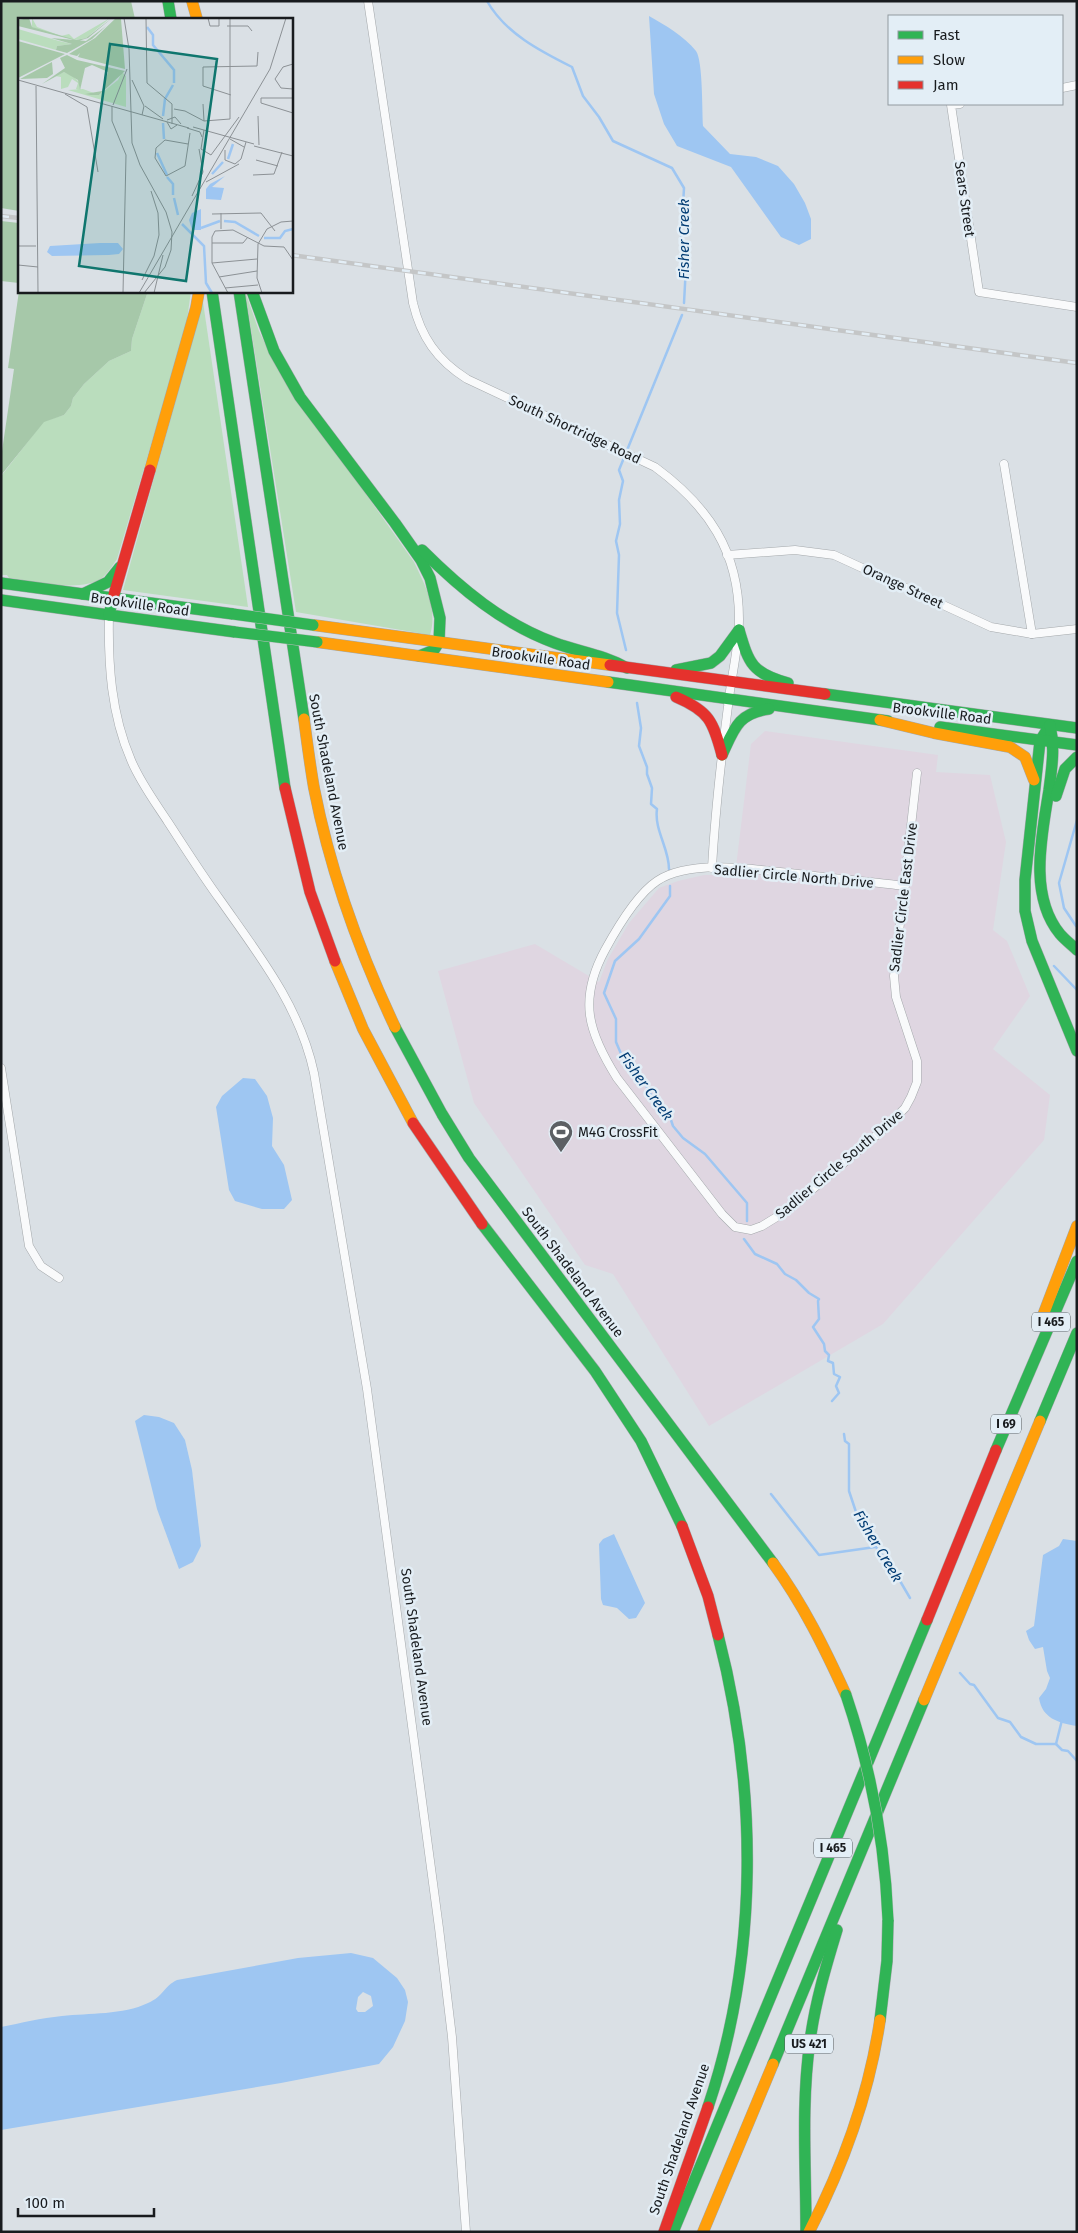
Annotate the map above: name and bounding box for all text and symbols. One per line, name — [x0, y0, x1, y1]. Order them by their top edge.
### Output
legend — [888, 15, 1063, 105]
inset map — [18, 18, 292, 292]
text: Fast — [933, 26, 960, 44]
text: Slow — [933, 51, 965, 69]
text: Jam — [933, 76, 959, 94]
street label: Sears Street — [951, 160, 978, 239]
water label: Fisher Creek — [675, 199, 693, 279]
street label: South Shortridge Road — [506, 391, 644, 468]
street label: Orange Street — [860, 560, 947, 613]
street label: Brookville Road — [89, 589, 190, 620]
street label: Brookville Road — [490, 643, 591, 674]
street label: South Shadeland Avenue — [305, 693, 352, 852]
street label: Brookville Road — [891, 699, 992, 728]
street label: Sadlier Circle East Drive — [886, 821, 921, 973]
street label: Sadlier Circle North Drive — [713, 861, 874, 892]
water label: Fisher Creek — [615, 1048, 677, 1124]
street label: Sadlier Circle South Drive — [772, 1106, 906, 1223]
sports icon: M4G CrossFit — [548, 1119, 574, 1153]
place label: M4G CrossFit — [578, 1124, 659, 1141]
street label: South Shadeland Avenue — [518, 1204, 627, 1341]
road number: I 465 — [1032, 1312, 1070, 1331]
road number: I 69 — [991, 1415, 1021, 1434]
water label: Fisher Creek — [849, 1507, 907, 1585]
street label: South Shadeland Avenue — [397, 1567, 436, 1727]
road number: I 465 — [814, 1839, 852, 1858]
road number: US 421 — [785, 2035, 833, 2054]
street label: South Shadeland Avenue — [646, 2061, 713, 2217]
scale bar — [18, 2186, 154, 2218]
text: 100 m — [25, 2194, 65, 2212]

